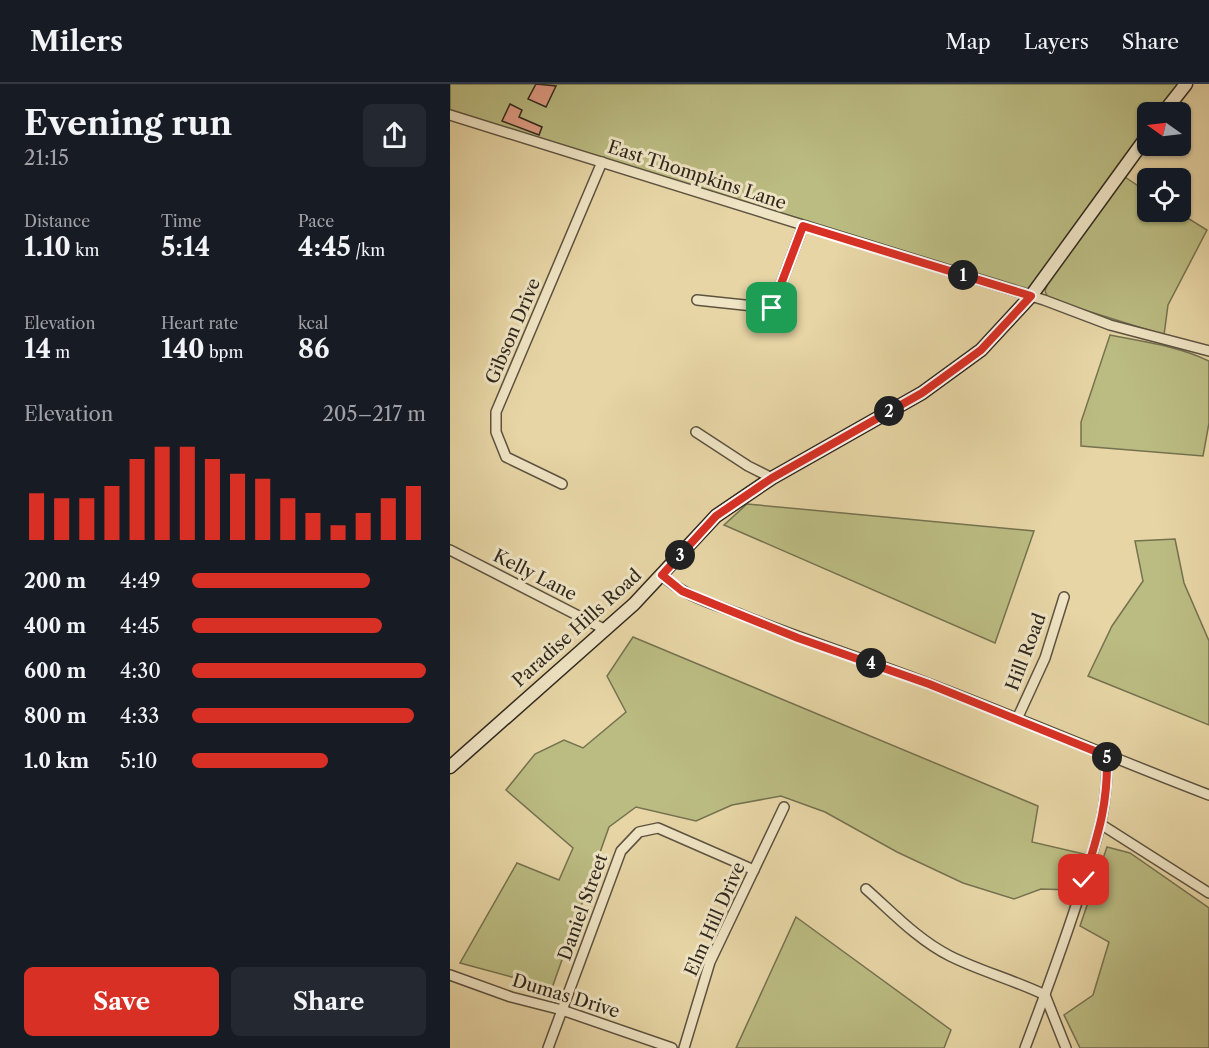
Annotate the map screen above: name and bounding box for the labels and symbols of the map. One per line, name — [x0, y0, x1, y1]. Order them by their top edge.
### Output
north arrow — [1137, 102, 1191, 156]
street label: East Thompkins Lane — [605, 136, 789, 214]
pin: 1 — [948, 260, 978, 290]
street label: Gibson Drive — [481, 275, 545, 387]
pin — [746, 282, 797, 333]
pin: 2 — [874, 396, 904, 426]
pin: 3 — [665, 540, 695, 570]
street label: Kelly Lane — [489, 545, 581, 605]
street label: Paradise Hills Road — [508, 564, 646, 692]
street label: Hill Road — [1001, 610, 1051, 694]
pin: 4 — [856, 648, 886, 678]
pin: 5 — [1092, 742, 1122, 772]
street label: Daniel Street — [553, 850, 613, 963]
pin — [1058, 854, 1109, 905]
street label: Elm Hill Drive — [680, 859, 750, 979]
street label: Dumas Drive — [510, 969, 622, 1023]

